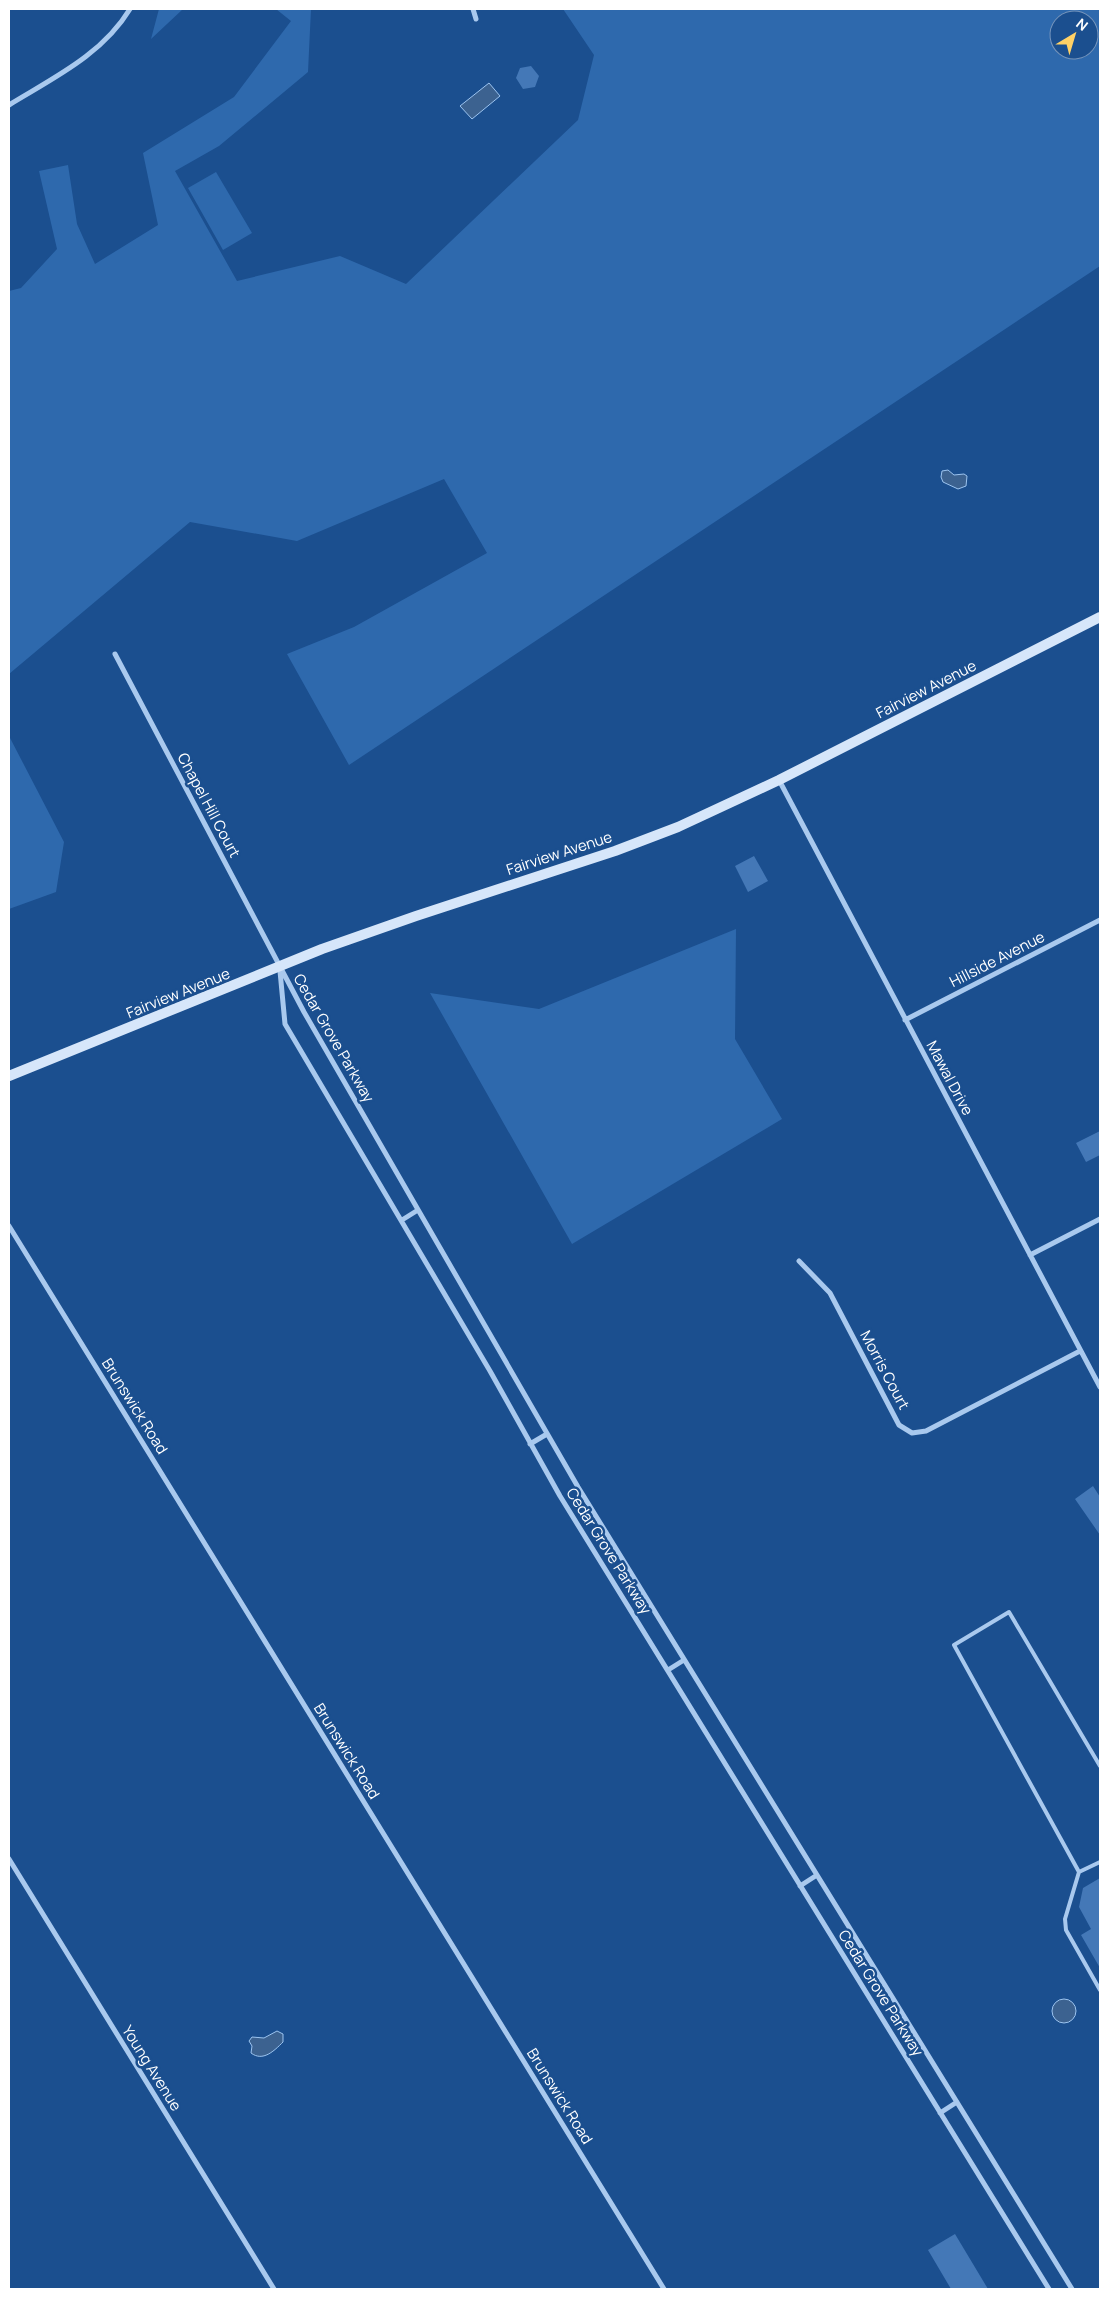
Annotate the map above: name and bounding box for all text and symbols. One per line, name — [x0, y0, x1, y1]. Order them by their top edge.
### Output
north arrow — [1049, 10, 1099, 60]
text: N — [1072, 14, 1092, 35]
street label: Fairview Avenue — [872, 655, 980, 723]
street label: Chapel Hill Court — [173, 749, 245, 861]
street label: Fairview Avenue — [503, 826, 615, 880]
street label: Hillside Avenue — [946, 926, 1048, 992]
street label: Fairview Avenue — [123, 963, 233, 1023]
street label: Cedar Grove Parkway — [289, 970, 379, 1106]
street label: Mawal Drive — [922, 1037, 979, 1119]
street label: Morris Court — [855, 1327, 915, 1413]
street label: Brunswick Road — [97, 1354, 173, 1458]
street label: Cedar Grove Parkway — [562, 1484, 656, 1618]
street label: Brunswick Road — [309, 1699, 385, 1803]
street label: Cedar Grove Parkway — [834, 1926, 928, 2060]
street label: Young Avenue — [117, 2021, 187, 2115]
street label: Brunswick Road — [522, 2044, 598, 2148]

